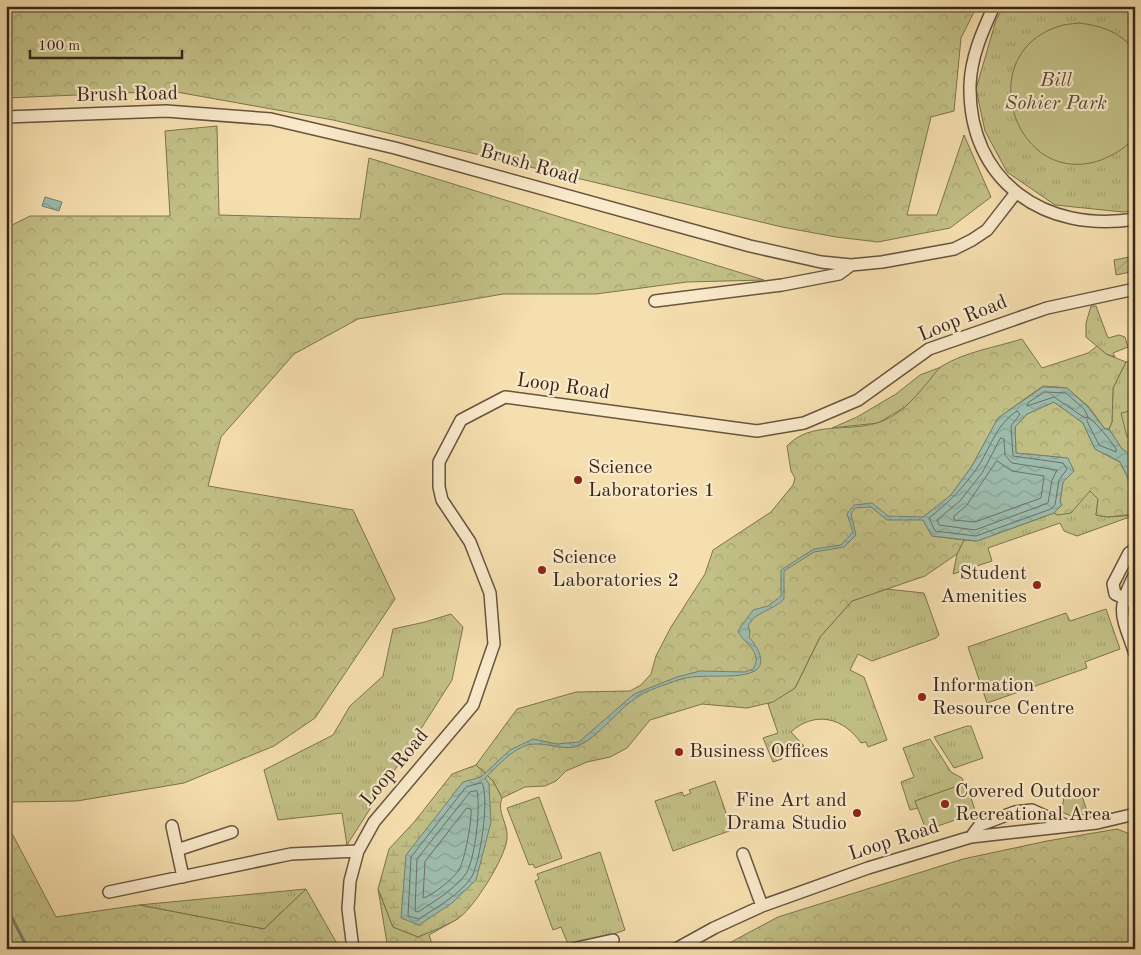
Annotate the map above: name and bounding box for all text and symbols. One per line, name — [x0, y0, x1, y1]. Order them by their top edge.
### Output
scale bar — [30, 28, 182, 60]
text: 100 m — [38, 39, 80, 54]
park label: Bill Sohier Park — [1005, 71, 1107, 114]
street label: Brush Road — [76, 84, 178, 106]
street label: Brush Road — [477, 141, 581, 189]
street label: Loop Road — [916, 292, 1010, 346]
street label: Loop Road — [515, 371, 611, 403]
place label: Science Laboratories 1 — [588, 458, 715, 501]
marker: Science Laboratories 1 — [572, 474, 584, 486]
place label: Science Laboratories 2 — [552, 548, 679, 591]
marker: Science Laboratories 2 — [536, 564, 548, 576]
place label: Student Amenities — [940, 564, 1027, 607]
marker: Student Amenities — [1031, 579, 1043, 591]
place label: Information Resource Centre — [932, 676, 1074, 719]
marker: Information Resource Centre — [916, 691, 928, 703]
street label: Loop Road — [357, 726, 433, 810]
place label: Business Offices — [689, 742, 828, 762]
marker: Business Offices — [673, 746, 685, 758]
place label: Covered Outdoor Recreational Area — [955, 782, 1111, 825]
place label: Fine Art and Drama Studio — [726, 791, 847, 834]
marker: Covered Outdoor Recreational Area — [939, 798, 951, 810]
marker: Fine Art and Drama Studio — [851, 807, 863, 819]
street label: Loop Road — [846, 817, 942, 865]

